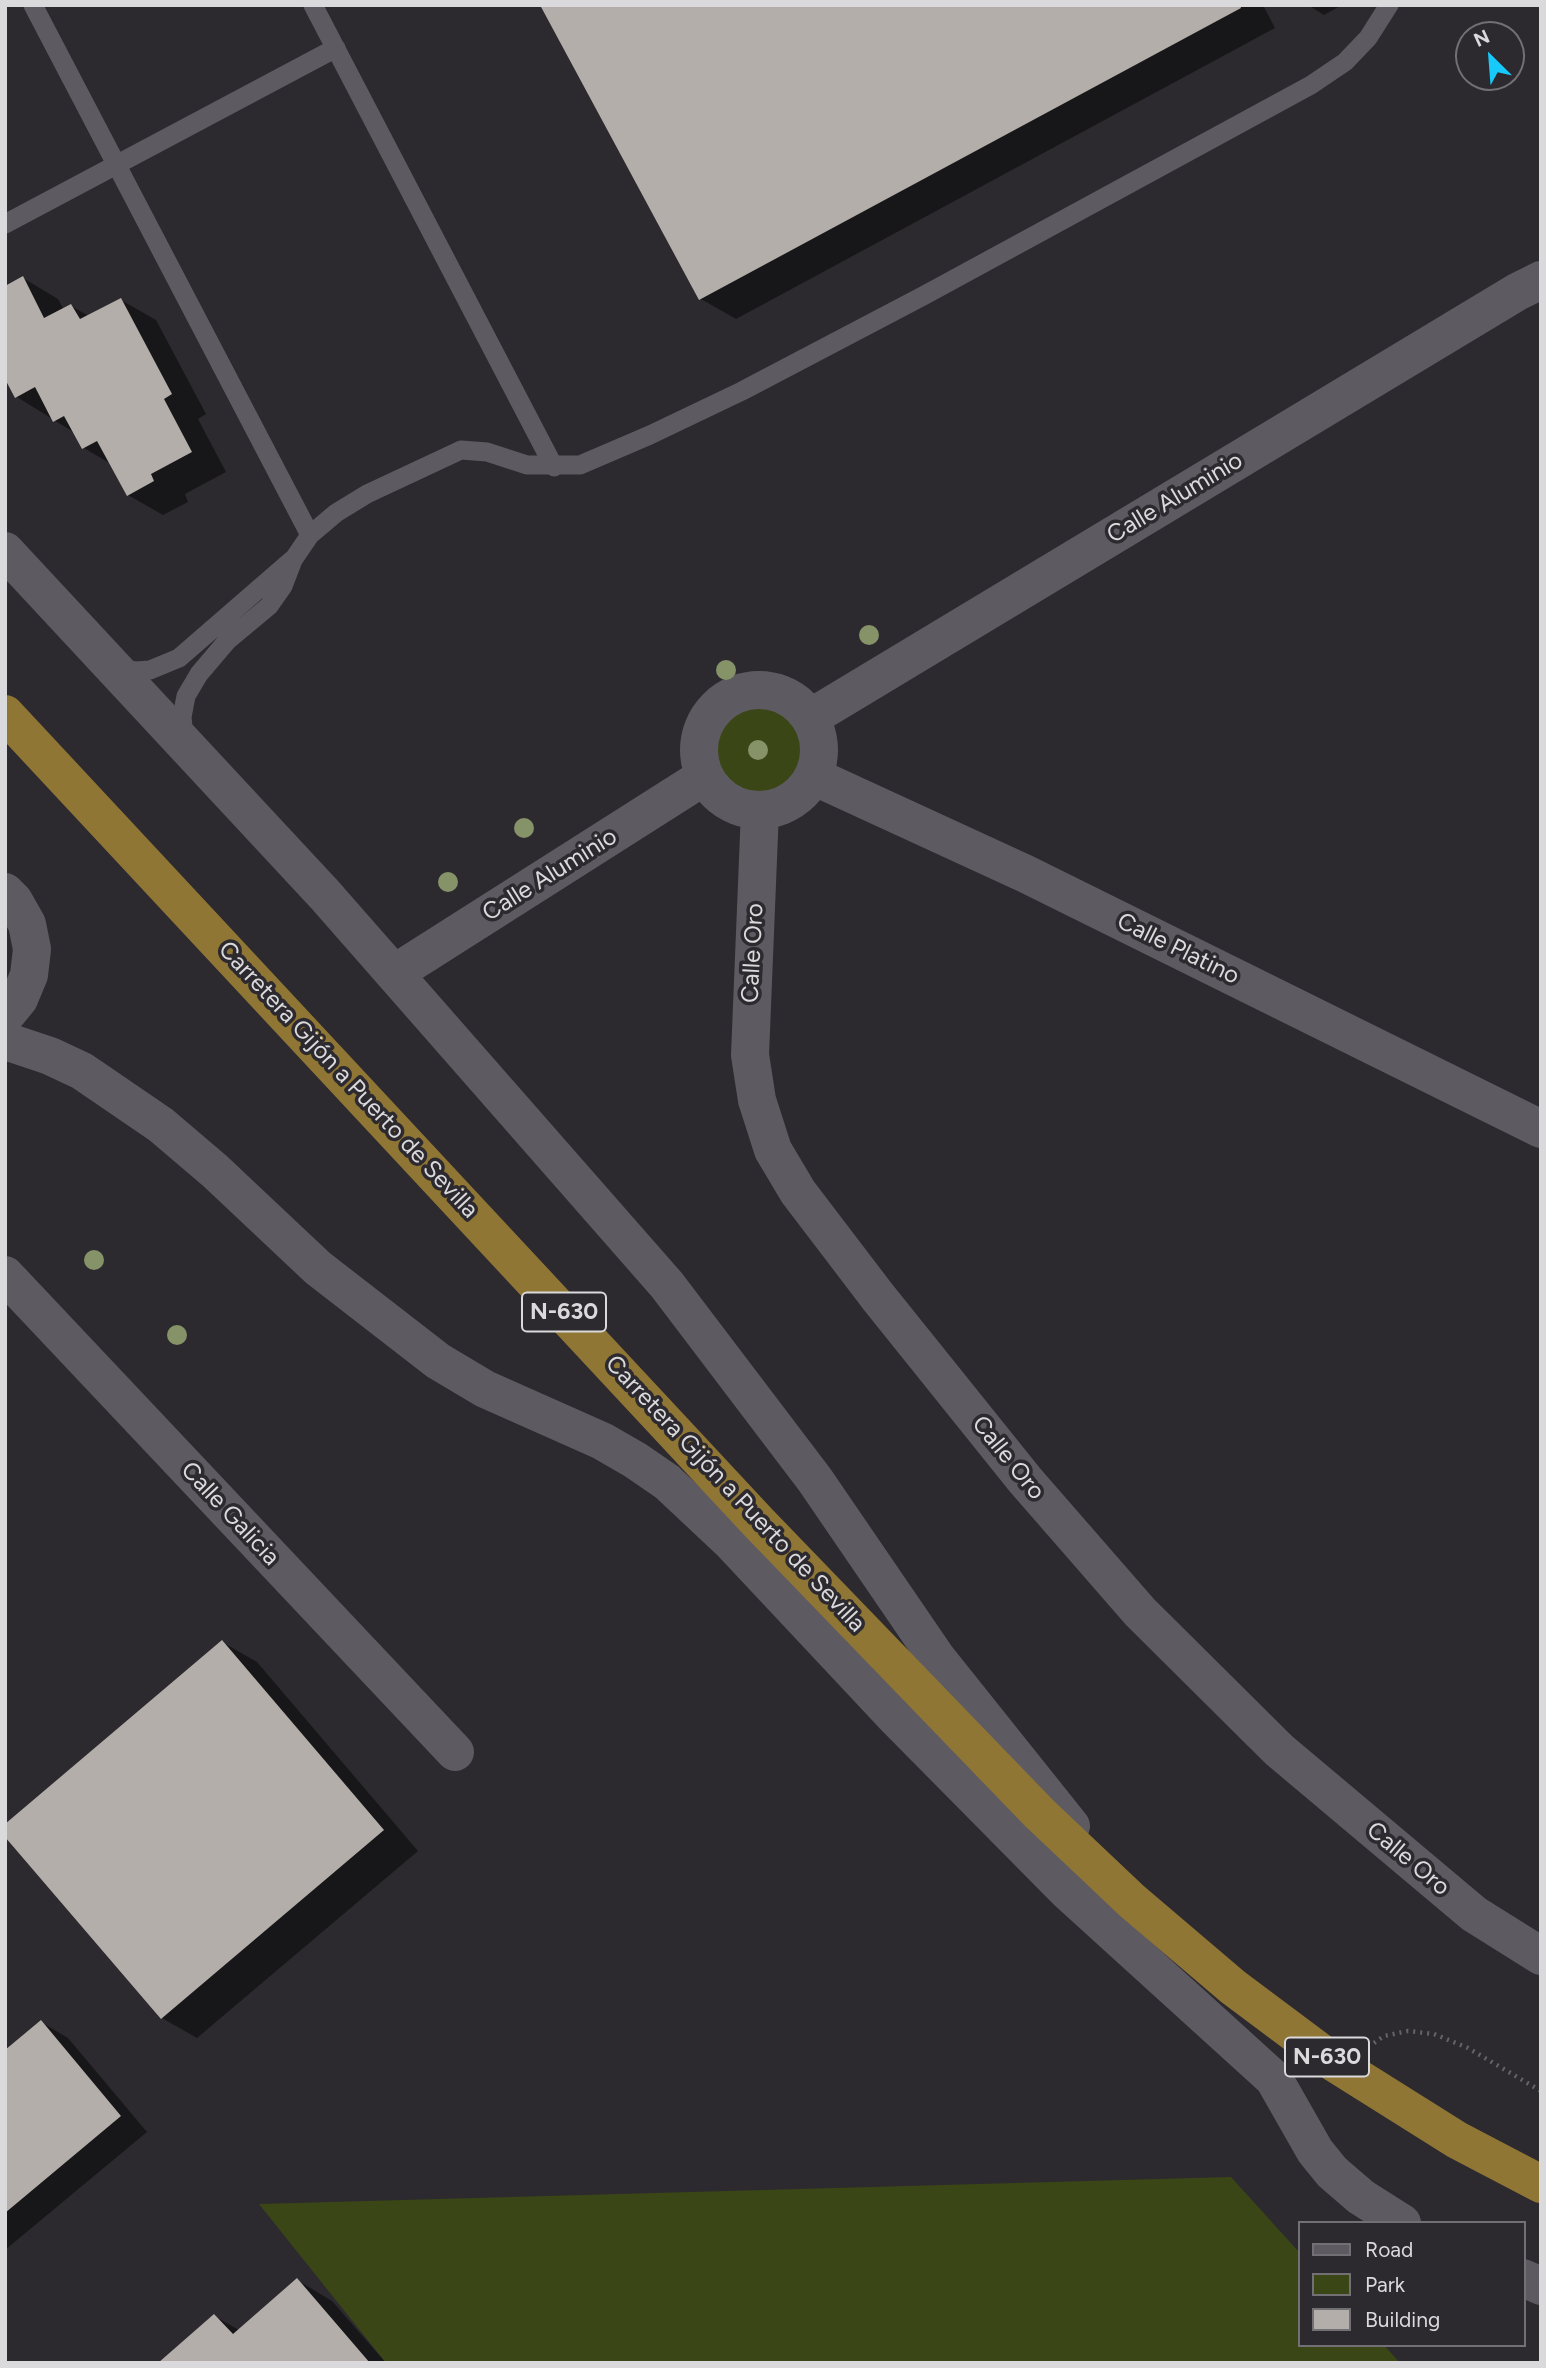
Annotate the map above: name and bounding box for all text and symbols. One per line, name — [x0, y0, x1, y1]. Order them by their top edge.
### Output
north arrow — [1455, 21, 1525, 91]
text: N — [1470, 25, 1493, 52]
street label: Calle Aluminio — [1102, 446, 1248, 550]
street label: Calle Aluminio — [478, 822, 622, 928]
street label: Calle Oro — [736, 902, 770, 1004]
street label: Calle Platino — [1112, 907, 1244, 991]
street label: Carretera Gijón a Puerto de Sevilla — [212, 936, 484, 1224]
road number: N-630 — [522, 1292, 606, 1331]
street label: Carretera Gijón a Puerto de Sevilla — [599, 1350, 871, 1638]
street label: Calle Oro — [965, 1410, 1051, 1506]
street label: Calle Galicia — [175, 1456, 285, 1572]
street label: Calle Oro — [1361, 1816, 1455, 1902]
road number: N-630 — [1285, 2038, 1369, 2076]
legend — [1298, 2221, 1525, 2347]
text: Road — [1365, 2237, 1413, 2262]
text: Park — [1365, 2272, 1405, 2297]
text: Building — [1365, 2307, 1440, 2332]

